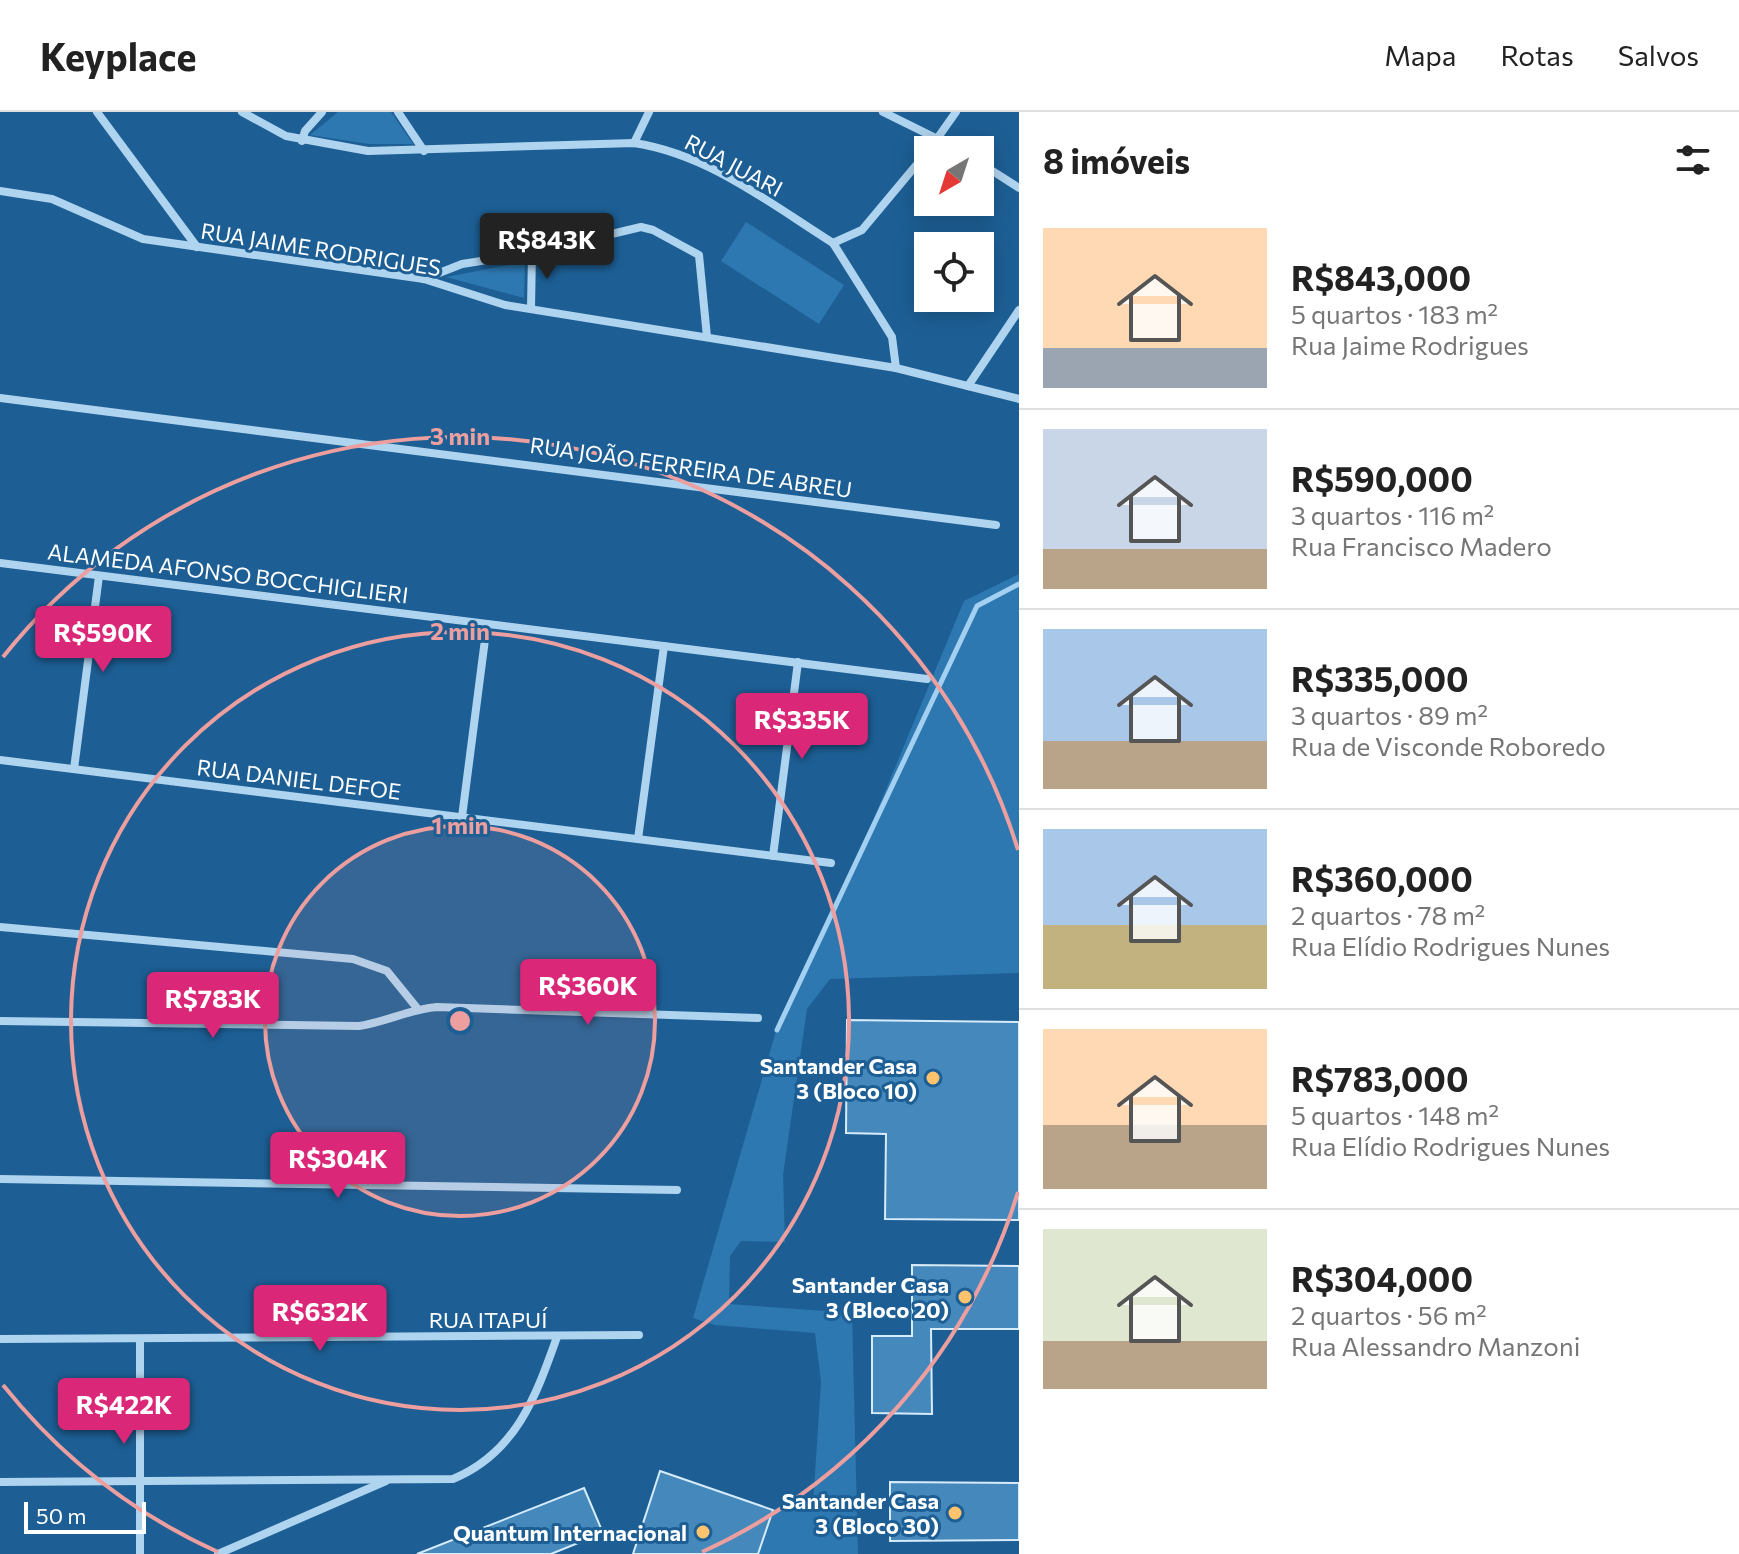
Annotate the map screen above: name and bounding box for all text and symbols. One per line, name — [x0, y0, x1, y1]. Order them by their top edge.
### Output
text: Keyplace — [40, 32, 196, 79]
text: Mapa — [1384, 38, 1457, 72]
text: Rotas — [1501, 38, 1574, 72]
text: Salvos — [1618, 38, 1699, 72]
street label: RUA JUARI — [680, 128, 788, 202]
north arrow — [914, 136, 994, 216]
map controls — [914, 136, 994, 312]
icon: filters — [1671, 138, 1715, 182]
text: 8 imóveis — [1043, 139, 1190, 181]
pin: R$843K — [482, 213, 612, 281]
street label: RUA JAIME RODRIGUES — [199, 217, 443, 281]
text: R$843K — [498, 223, 596, 254]
button: locate — [914, 232, 994, 312]
text: R$843,000 — [1291, 256, 1471, 298]
icon: home — [1107, 260, 1203, 356]
text: 5 quartos · 183 m² — [1291, 298, 1498, 329]
text: Rua Jaime Rodrigues — [1291, 329, 1529, 360]
text: 3 min — [430, 421, 490, 450]
street label: RUA JOÃO FERREIRA DE ABREU — [528, 431, 854, 503]
text: R$590,000 — [1291, 457, 1473, 499]
icon: home — [1107, 461, 1203, 557]
text: 3 quartos · 116 m² — [1291, 499, 1494, 530]
text: Rua Francisco Madero — [1291, 530, 1552, 561]
street label: ALAMEDA AFONSO BOCCHIGLIERI — [46, 537, 410, 609]
pin: R$590K — [38, 606, 168, 674]
text: R$590K — [53, 616, 153, 647]
text: 2 min — [430, 616, 490, 645]
text: R$335,000 — [1291, 657, 1469, 699]
icon: home — [1107, 661, 1203, 757]
pin: R$335K — [737, 693, 867, 761]
text: 3 quartos · 89 m² — [1291, 699, 1488, 730]
text: R$335K — [754, 703, 850, 734]
text: Rua de Visconde Roboredo — [1291, 730, 1606, 761]
street label: RUA DANIEL DEFOE — [195, 753, 403, 805]
text: 1 min — [432, 810, 488, 839]
text: R$360,000 — [1291, 857, 1473, 899]
icon: home — [1107, 861, 1203, 957]
text: 2 quartos · 78 m² — [1291, 899, 1485, 930]
text: Rua Elídio Rodrigues Nunes — [1291, 930, 1610, 961]
pin: R$360K — [523, 959, 653, 1027]
text: R$360K — [538, 969, 638, 1000]
pin: R$783K — [148, 972, 278, 1040]
text: R$783K — [165, 982, 261, 1013]
centre of rings — [446, 1007, 474, 1035]
place label: Santander Casa 3 (Bloco 10) — [760, 1052, 917, 1104]
text: R$783,000 — [1291, 1057, 1468, 1099]
icon: home — [1107, 1061, 1203, 1157]
marker: Santander Casa 3 (Bloco 10) — [924, 1069, 942, 1087]
text: 5 quartos · 148 m² — [1291, 1099, 1499, 1130]
text: Rua Elídio Rodrigues Nunes — [1291, 1130, 1610, 1161]
pin: R$304K — [273, 1132, 403, 1200]
text: R$304K — [288, 1142, 388, 1173]
text: R$304,000 — [1291, 1257, 1473, 1299]
icon: home — [1107, 1261, 1203, 1357]
place label: Santander Casa 3 (Bloco 20) — [792, 1271, 949, 1323]
pin: R$632K — [255, 1285, 385, 1353]
marker: Santander Casa 3 (Bloco 20) — [956, 1288, 974, 1306]
text: R$632K — [272, 1295, 368, 1326]
text: 2 quartos · 56 m² — [1291, 1299, 1487, 1330]
street label: RUA ITAPUÍ — [429, 1306, 548, 1333]
text: Rua Alessandro Manzoni — [1291, 1330, 1580, 1361]
pin: R$422K — [59, 1378, 189, 1446]
text: R$422K — [76, 1388, 172, 1419]
place label: Santander Casa 3 (Bloco 30) — [782, 1487, 939, 1539]
scale bar — [24, 1498, 146, 1534]
text: 50 m — [36, 1502, 86, 1529]
marker: Santander Casa 3 (Bloco 30) — [946, 1504, 964, 1522]
place label: Quantum Internacional — [453, 1519, 687, 1546]
marker: Quantum Internacional — [694, 1523, 712, 1541]

